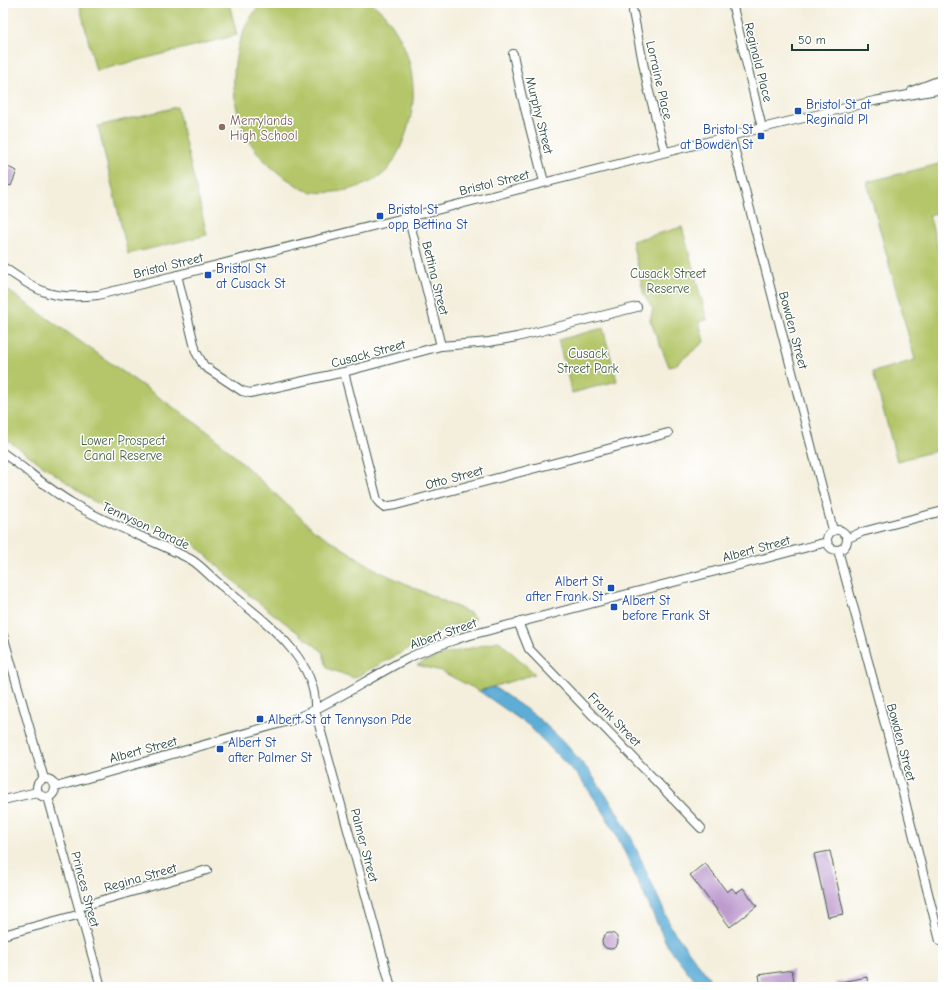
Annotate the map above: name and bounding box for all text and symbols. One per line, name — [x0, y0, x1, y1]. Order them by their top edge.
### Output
street label: Reginald Place — [741, 21, 776, 104]
scale bar — [792, 26, 868, 52]
text: 50 m — [798, 33, 826, 47]
street label: Lorraine Place — [643, 39, 676, 122]
street label: Murphy Street — [523, 75, 557, 157]
place label: Bristol St at Reginald Pl — [806, 97, 872, 127]
marker: Bristol St at Reginald Pl — [793, 106, 803, 116]
place label: Merrylands High School — [230, 113, 298, 143]
marker: Merrylands High School — [217, 122, 227, 132]
place label: Bristol St at Bowden St — [680, 122, 754, 152]
marker: Bristol St at Bowden St — [756, 131, 766, 141]
street label: Bristol Street — [458, 166, 532, 198]
place label: Bristol St opp Bettina St — [388, 202, 468, 232]
marker: Bristol St opp Bettina St — [375, 211, 385, 221]
street label: Bettina Street — [419, 240, 452, 318]
street label: Bristol Street — [132, 249, 206, 281]
place label: Bristol St at Cusack St — [216, 261, 287, 291]
park label: Cusack Street Reserve — [630, 266, 707, 296]
marker: Bristol St at Cusack St — [203, 270, 213, 280]
street label: Bowden Street — [776, 290, 811, 372]
street label: Cusack Street — [329, 336, 408, 371]
park label: Cusack Street Park — [557, 346, 620, 376]
park label: Lower Prospect Canal Reserve — [81, 433, 166, 463]
street label: Otto Street — [424, 462, 486, 492]
street label: Tennyson Parade — [100, 499, 192, 552]
street label: Albert Street — [721, 532, 793, 565]
place label: Albert St after Frank St — [525, 574, 604, 604]
marker: Albert St after Frank St — [606, 583, 616, 593]
place label: Albert St before Frank St — [622, 593, 711, 623]
marker: Albert St before Frank St — [609, 602, 619, 612]
street label: Albert Street — [408, 615, 480, 652]
street label: Frank Street — [585, 689, 645, 750]
street label: Bowden Street — [884, 702, 919, 784]
place label: Albert St at Tennyson Pde — [268, 712, 412, 727]
marker: Albert St at Tennyson Pde — [255, 714, 265, 724]
street label: Albert Street — [108, 733, 180, 766]
place label: Albert St after Palmer St — [228, 735, 313, 765]
marker: Albert St after Palmer St — [215, 744, 225, 754]
street label: Palmer Street — [347, 807, 382, 885]
street label: Princes Street — [68, 850, 103, 930]
street label: Regina Street — [102, 860, 179, 895]

